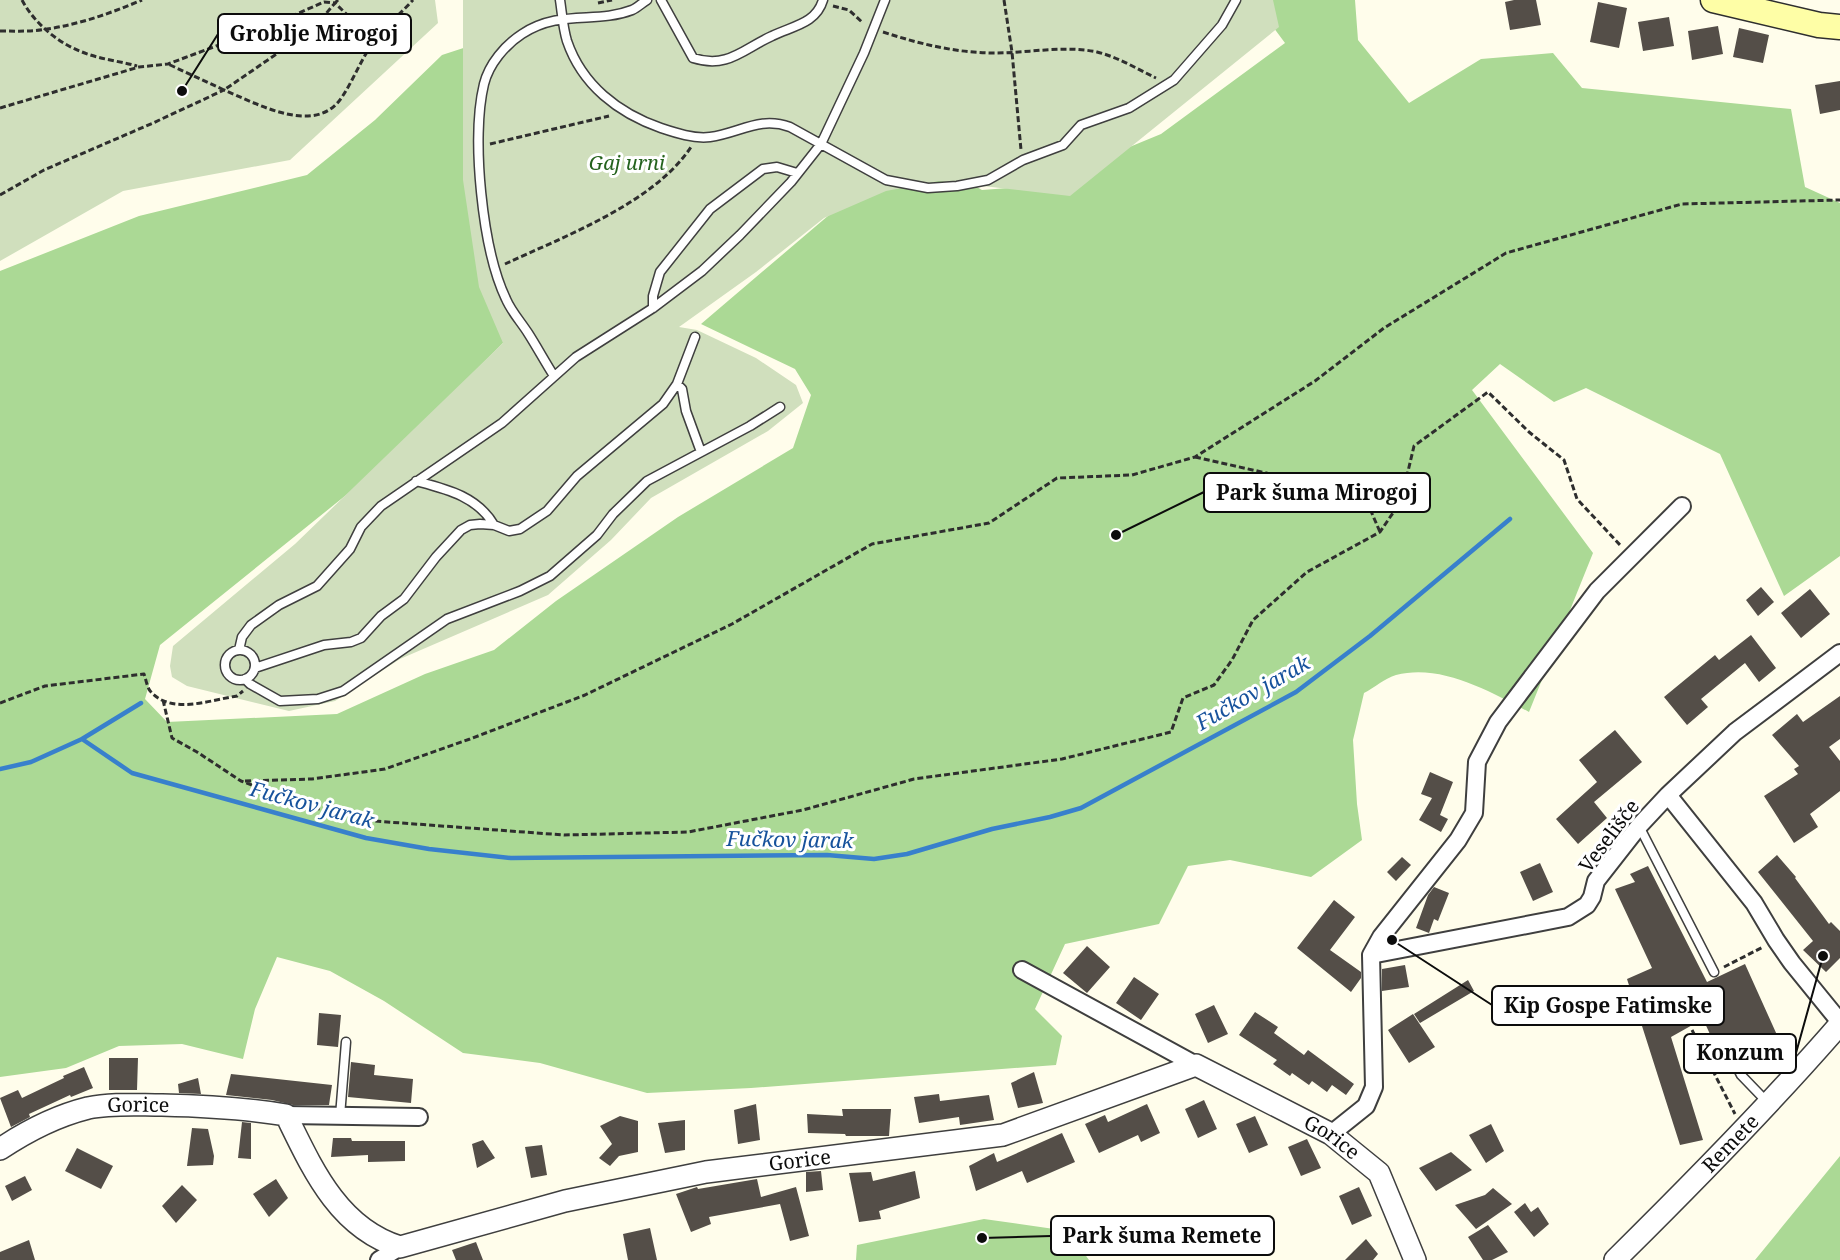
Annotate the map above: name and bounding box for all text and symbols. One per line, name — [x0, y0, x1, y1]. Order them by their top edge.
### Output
callout: Groblje Mirogoj — [218, 14, 411, 53]
text: Groblje Mirogoj — [230, 19, 398, 47]
park label: Gaj urni — [589, 149, 665, 176]
callout: Park šuma Mirogoj — [1204, 473, 1430, 512]
text: Park šuma Mirogoj — [1216, 478, 1418, 506]
water label: Fučkov jarak — [1189, 648, 1316, 737]
water label: Fučkov jarak — [246, 774, 378, 834]
street label: Veselišče — [1572, 794, 1645, 878]
water label: Fučkov jarak — [725, 824, 855, 854]
callout: Kip Gospe Fatimske — [1492, 986, 1724, 1025]
text: Kip Gospe Fatimske — [1504, 991, 1712, 1019]
callout: Konzum — [1684, 1034, 1796, 1073]
text: Konzum — [1696, 1038, 1784, 1066]
street label: Gorice — [107, 1091, 170, 1118]
street label: Gorice — [1299, 1108, 1366, 1165]
street label: Remete — [1696, 1108, 1764, 1178]
street label: Gorice — [767, 1143, 832, 1177]
callout: Park šuma Remete — [1051, 1216, 1274, 1255]
text: Park šuma Remete — [1063, 1221, 1261, 1249]

